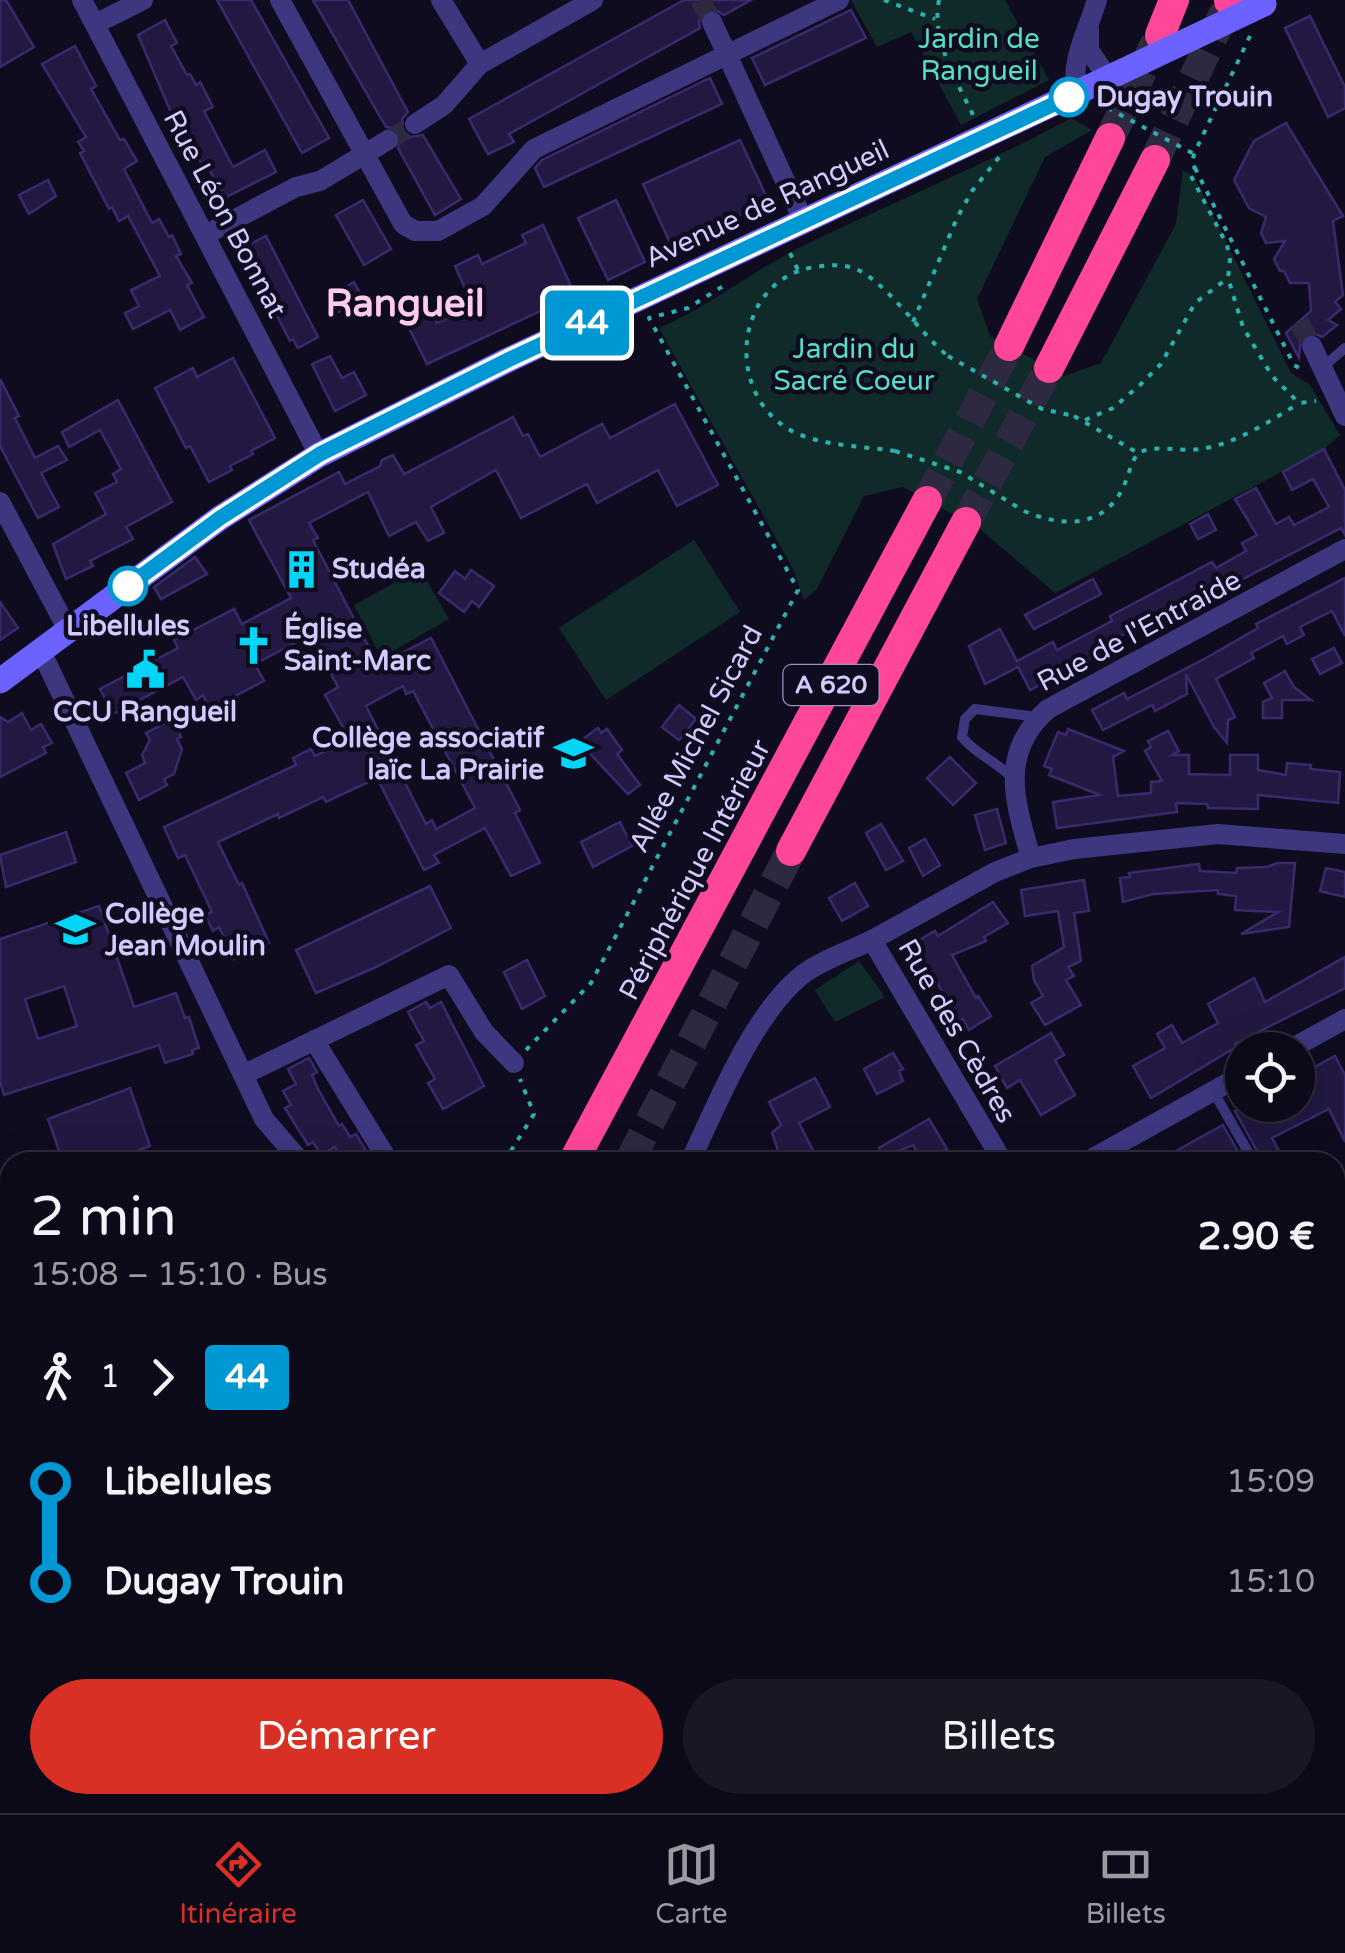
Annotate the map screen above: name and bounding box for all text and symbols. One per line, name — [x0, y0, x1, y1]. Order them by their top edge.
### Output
park label: Jardin de Rangueil — [918, 22, 1040, 88]
marker: Dugay Trouin — [1050, 78, 1088, 116]
place label: Dugay Trouin — [1096, 80, 1273, 114]
street label: Rue Léon Bonnat — [156, 105, 294, 324]
street label: Avenue de Rangueil — [639, 132, 895, 276]
district label: Rangueil — [325, 281, 485, 327]
line badge: 44 — [542, 290, 632, 356]
text: 44 — [565, 302, 609, 344]
park label: Jardin du Sacré Coeur — [773, 332, 935, 398]
building icon: Studéa — [281, 548, 323, 590]
place label: Studéa — [332, 552, 426, 586]
street label: Rue de l'Entraide — [1031, 563, 1247, 699]
marker: Libellules — [109, 567, 147, 605]
place label: Libellules — [66, 609, 190, 643]
place label: Église Saint-Marc — [284, 611, 431, 678]
street label: Allée Michel Sicard — [622, 620, 770, 858]
church icon: Église Saint-Marc — [233, 624, 275, 666]
public building icon: CCU Rangueil — [124, 649, 166, 691]
road number: A 620 — [784, 665, 878, 705]
place label: CCU Rangueil — [53, 695, 237, 729]
place label: Collège associatif laïc La Prairie — [312, 721, 545, 787]
school or university icon: Collège associatif laïc La Prairie — [553, 733, 595, 775]
street label: Périphérique Intérieur — [612, 734, 778, 1006]
place label: Collège Jean Moulin — [104, 897, 266, 963]
school or university icon: Collège Jean Moulin — [54, 909, 96, 951]
street label: Rue des Cèdres — [891, 933, 1023, 1129]
map controls — [1225, 1032, 1315, 1122]
button: locate — [1225, 1032, 1315, 1122]
text: 2 min — [30, 1185, 177, 1251]
text: 2.90 € — [1198, 1214, 1315, 1260]
text: 15:08 – 15:10 · Bus — [30, 1256, 328, 1294]
icon: walk — [30, 1350, 85, 1405]
icon: forward — [135, 1350, 190, 1405]
text: 44 — [225, 1356, 269, 1398]
text: 1 — [100, 1358, 120, 1396]
text: Libellules — [104, 1459, 272, 1505]
text: 15:09 — [1226, 1463, 1315, 1501]
text: Dugay Trouin — [104, 1559, 344, 1605]
text: 15:10 — [1226, 1563, 1315, 1601]
button: Démarrer — [30, 1679, 663, 1794]
button: Billets — [683, 1679, 1315, 1794]
tab: Itinéraire — [179, 1837, 297, 1931]
tab: Carte — [655, 1837, 728, 1931]
tab: Billets — [1086, 1837, 1166, 1931]

